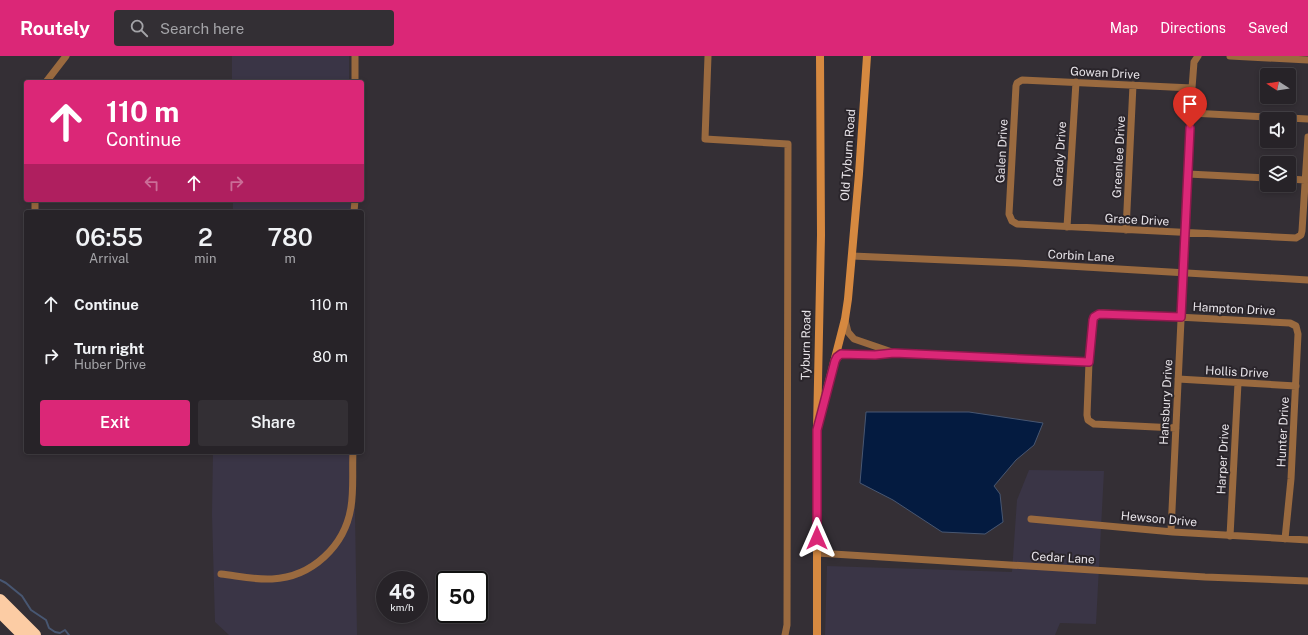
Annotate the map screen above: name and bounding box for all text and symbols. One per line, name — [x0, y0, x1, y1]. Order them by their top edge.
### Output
search box — [114, 10, 394, 46]
text: Routely — [20, 17, 90, 39]
icon: search — [128, 17, 150, 39]
text: Search here — [160, 20, 244, 37]
text: Map — [1110, 20, 1138, 36]
text: Directions — [1160, 20, 1226, 36]
text: Saved — [1248, 20, 1288, 36]
street label: Gowan Drive — [1070, 64, 1140, 82]
north arrow — [1260, 68, 1296, 104]
map controls — [1260, 68, 1296, 192]
pin — [1173, 87, 1207, 128]
icon: arrive — [1179, 93, 1201, 115]
text: 110 m — [106, 95, 179, 128]
icon: ahead — [40, 96, 92, 148]
street label: Old Tyburn Road — [838, 108, 858, 202]
button: sound — [1260, 112, 1296, 148]
street label: Greenlee Drive — [1110, 115, 1128, 199]
street label: Galen Drive — [993, 118, 1011, 183]
street label: Grady Drive — [1051, 121, 1069, 187]
text: Continue — [106, 129, 181, 150]
button: layers — [1260, 156, 1296, 192]
icon: left — [141, 172, 163, 194]
icon: ahead — [183, 172, 205, 194]
icon: right — [225, 172, 247, 194]
street label: Grace Drive — [1104, 211, 1170, 229]
text: 06:55 — [75, 223, 143, 251]
text: 2 — [198, 223, 213, 251]
text: 780 — [268, 223, 313, 251]
street label: Corbin Lane — [1047, 247, 1115, 265]
text: Arrival — [89, 251, 129, 266]
text: min — [194, 251, 216, 266]
text: m — [285, 251, 296, 266]
icon: ahead — [40, 293, 62, 315]
text: Continue — [74, 296, 139, 313]
text: 110 m — [310, 296, 348, 313]
street label: Hampton Drive — [1192, 300, 1276, 318]
street label: Tyburn Road — [798, 310, 814, 380]
text: Turn right — [74, 340, 144, 357]
icon: right — [40, 345, 62, 367]
text: 80 m — [313, 348, 348, 365]
text: Huber Drive — [74, 357, 146, 372]
street label: Hansbury Drive — [1157, 359, 1175, 445]
street label: Hollis Drive — [1205, 363, 1269, 381]
street label: Hunter Drive — [1274, 396, 1292, 468]
button: Exit — [40, 400, 190, 446]
button: Share — [198, 400, 348, 446]
street label: Harper Drive — [1214, 423, 1232, 495]
street label: Hewson Drive — [1120, 509, 1198, 529]
position arrow — [796, 517, 838, 559]
street label: Cedar Lane — [1031, 549, 1095, 567]
speed limit sign: 50 — [436, 571, 488, 623]
text: 46 — [389, 580, 415, 604]
text: km/h — [390, 601, 414, 613]

